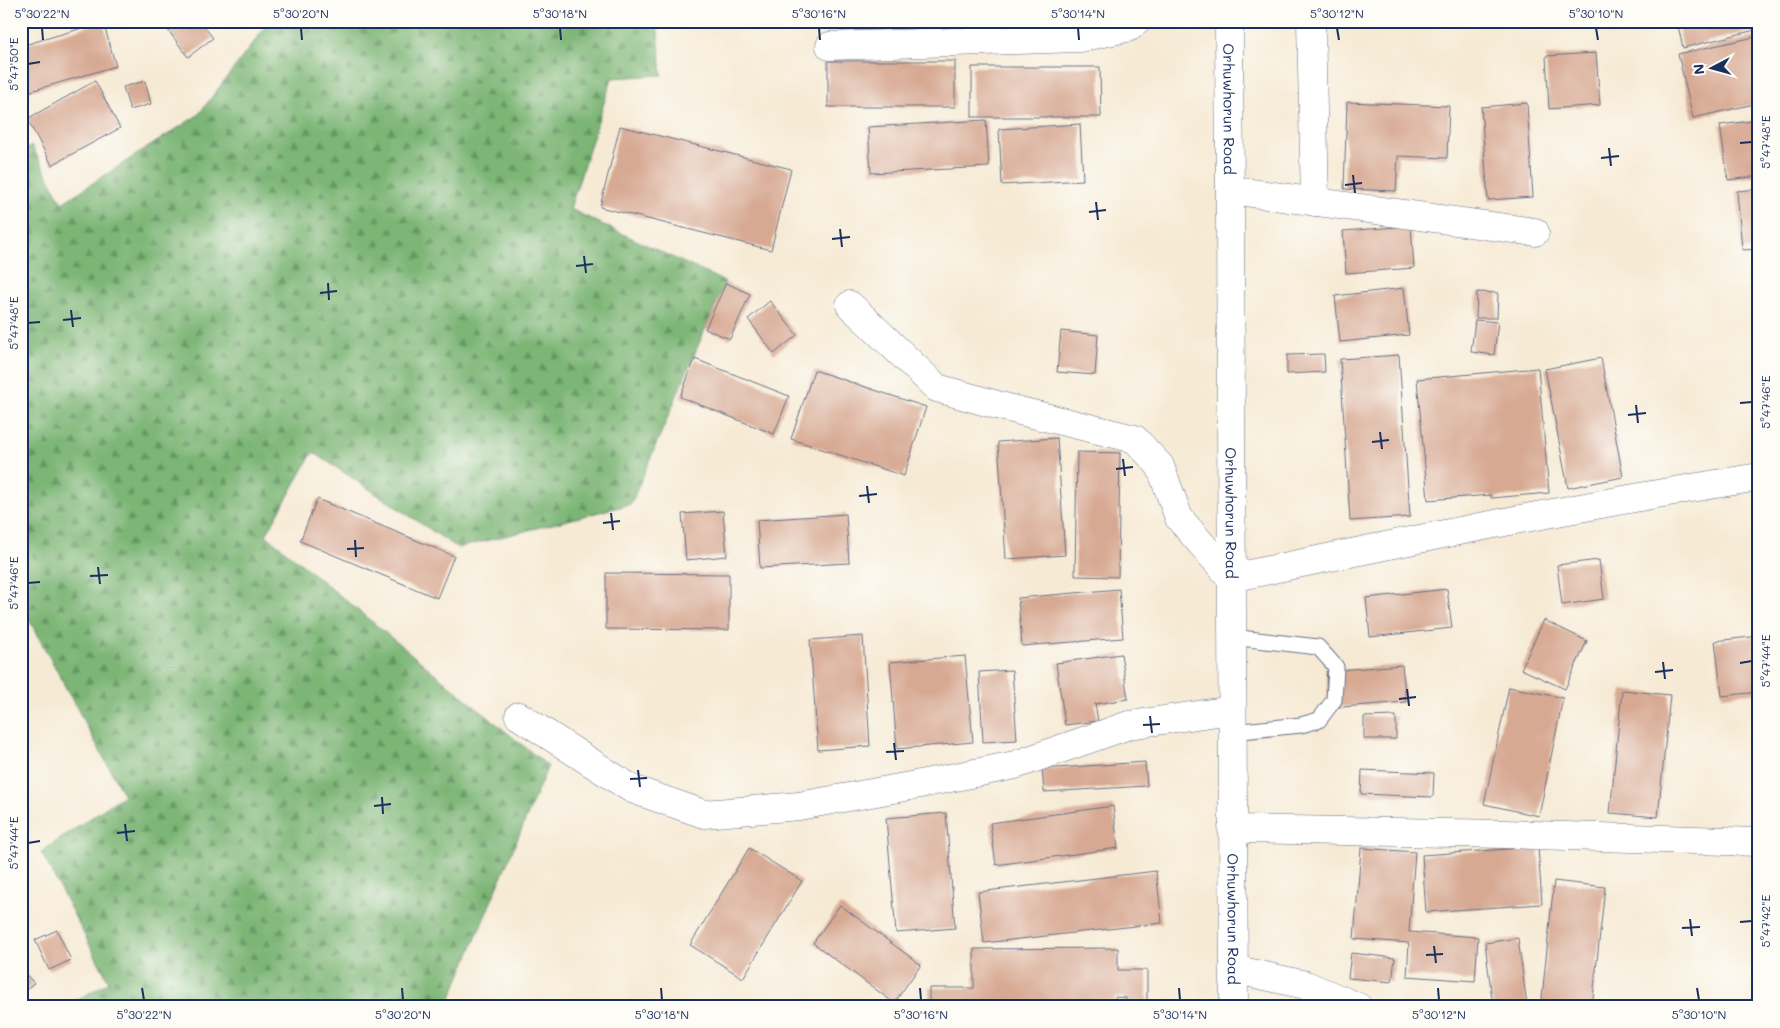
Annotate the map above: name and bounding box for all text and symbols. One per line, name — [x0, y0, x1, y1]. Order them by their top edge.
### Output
text: 5°30'22"N — [14, 5, 70, 21]
text: 5°30'20"N — [273, 5, 329, 21]
text: 5°30'18"N — [533, 5, 587, 21]
text: 5°30'16"N — [792, 5, 846, 21]
text: 5°30'14"N — [1051, 5, 1105, 21]
text: 5°30'12"N — [1310, 5, 1364, 21]
text: 5°30'10"N — [1569, 5, 1623, 21]
text: 5°47'50"E — [5, 37, 21, 91]
north arrow — [1688, 42, 1738, 92]
street label: Orhuwhorun Road — [1219, 43, 1240, 175]
text: N — [1689, 63, 1709, 76]
text: 5°47'48"E — [1757, 115, 1773, 169]
text: 5°47'48"E — [5, 296, 21, 350]
text: 5°47'46"E — [1757, 375, 1773, 429]
street label: Orhuwhorun Road — [1221, 447, 1242, 579]
text: 5°47'46"E — [5, 556, 21, 610]
text: 5°47'44"E — [1757, 634, 1773, 688]
text: 5°47'44"E — [5, 816, 21, 870]
street label: Orhuwhorun Road — [1223, 853, 1244, 985]
text: 5°47'42"E — [1757, 894, 1773, 947]
text: 5°30'22"N — [116, 1006, 172, 1022]
text: 5°30'20"N — [375, 1006, 431, 1022]
text: 5°30'18"N — [635, 1006, 689, 1022]
text: 5°30'16"N — [894, 1006, 948, 1022]
text: 5°30'14"N — [1153, 1006, 1207, 1022]
text: 5°30'12"N — [1412, 1006, 1466, 1022]
text: 5°30'10"N — [1672, 1006, 1726, 1022]

